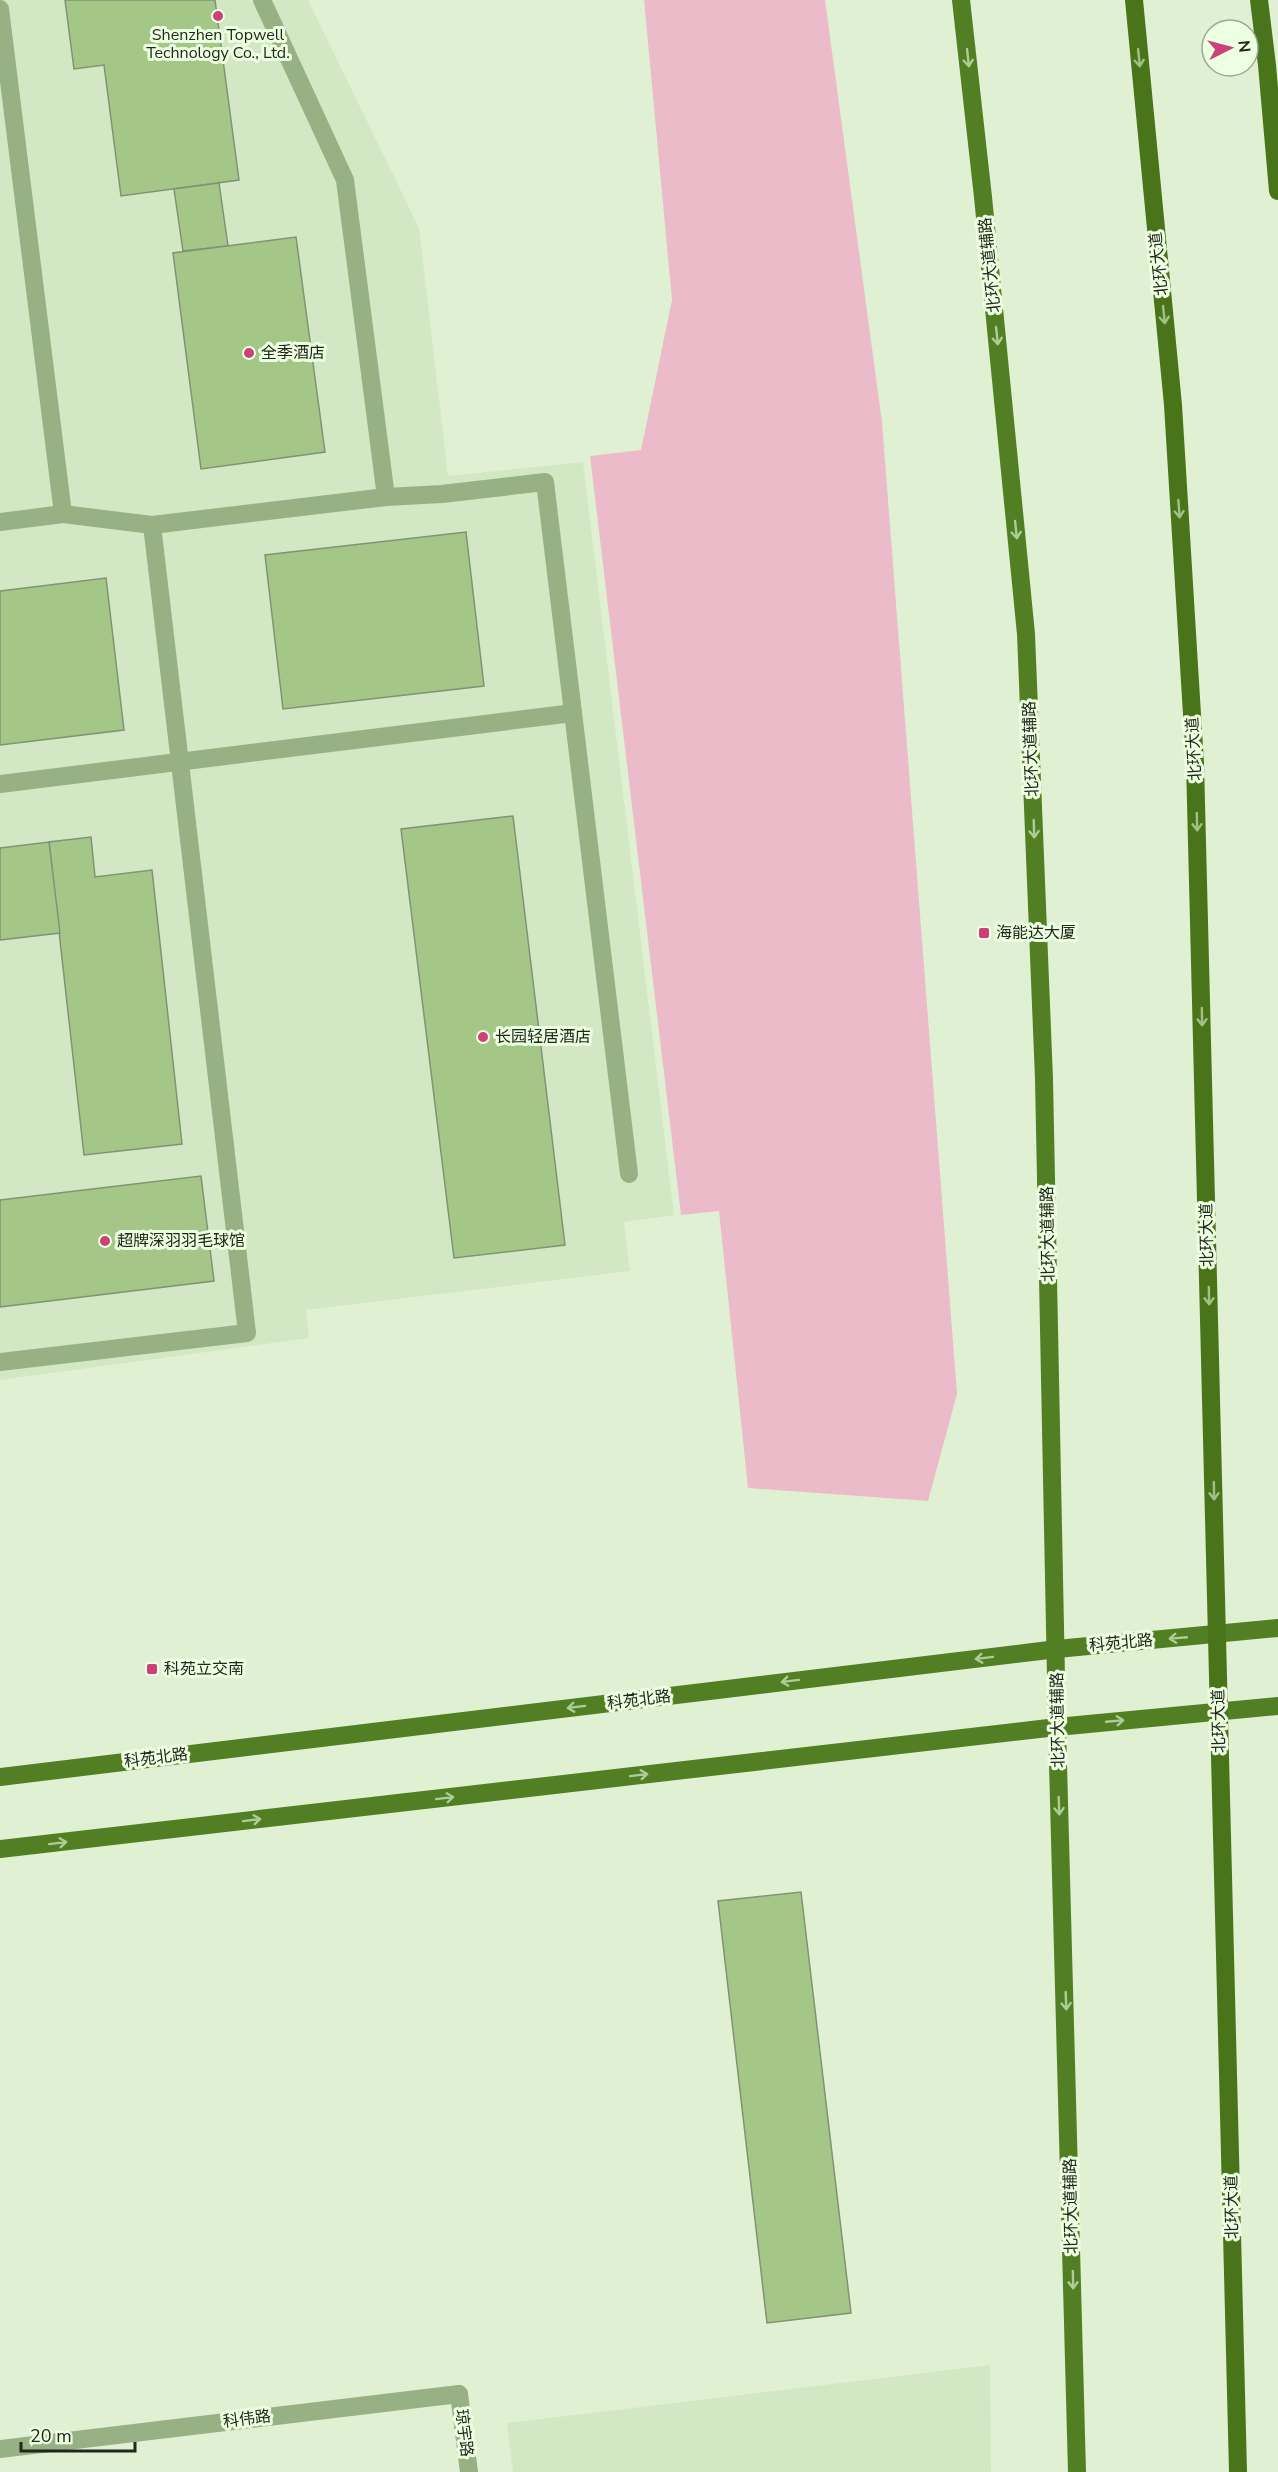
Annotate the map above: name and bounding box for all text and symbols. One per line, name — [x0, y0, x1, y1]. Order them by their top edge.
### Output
marker: Shenzhen Topwell Technology Co., Ltd. — [211, 9, 225, 23]
north arrow — [1200, 18, 1260, 78]
place label: Shenzhen Topwell Technology Co., Ltd. — [146, 24, 290, 64]
text: N — [1232, 39, 1255, 54]
one-way arrow — [963, 48, 974, 68]
one-way arrow — [1134, 48, 1145, 68]
street label: 北环大道辅路 — [974, 216, 1006, 314]
street label: 北环大道 — [1145, 231, 1173, 297]
one-way arrow — [1159, 305, 1170, 324]
one-way arrow — [992, 325, 1003, 345]
place label: 全季酒店 — [261, 342, 325, 364]
marker: 全季酒店 — [242, 346, 256, 360]
one-way arrow — [1174, 499, 1185, 519]
one-way arrow — [1011, 519, 1022, 539]
street label: 北环大道辅路 — [1018, 701, 1044, 797]
street label: 北环大道 — [1181, 716, 1207, 782]
one-way arrow — [1191, 811, 1202, 831]
one-way arrow — [1029, 819, 1040, 839]
place label: 海能达大厦 — [996, 922, 1076, 944]
marker: 海能达大厦 — [977, 926, 991, 940]
one-way arrow — [1196, 1006, 1207, 1026]
place label: 长园轻居酒店 — [495, 1026, 591, 1048]
marker: 长园轻居酒店 — [476, 1030, 490, 1044]
street label: 北环大道辅路 — [1036, 1186, 1060, 1282]
street label: 北环大道 — [1195, 1203, 1219, 1267]
place label: 超牌深羽羽毛球馆 — [117, 1230, 245, 1252]
marker: 超牌深羽羽毛球馆 — [98, 1234, 112, 1248]
one-way arrow — [1203, 1285, 1214, 1305]
one-way arrow — [1208, 1480, 1219, 1500]
street label: 科苑北路 — [1088, 1629, 1154, 1657]
one-way arrow — [1168, 1633, 1188, 1644]
one-way arrow — [975, 1653, 994, 1664]
place label: 科苑立交南 — [164, 1658, 244, 1680]
marker: 科苑立交南 — [145, 1662, 159, 1676]
street label: 北环大道辅路 — [1046, 1672, 1070, 1768]
one-way arrow — [781, 1676, 801, 1687]
street label: 科苑北路 — [606, 1685, 672, 1715]
street label: 北环大道 — [1207, 1689, 1231, 1753]
one-way arrow — [567, 1702, 586, 1713]
one-way arrow — [1105, 1715, 1125, 1726]
street label: 科苑北路 — [123, 1743, 189, 1773]
one-way arrow — [629, 1769, 649, 1780]
one-way arrow — [435, 1792, 455, 1803]
one-way arrow — [1054, 1796, 1065, 1816]
one-way arrow — [241, 1814, 261, 1825]
one-way arrow — [48, 1837, 68, 1848]
one-way arrow — [1060, 1990, 1071, 2010]
street label: 北环大道辅路 — [1059, 2158, 1083, 2254]
street label: 北环大道 — [1220, 2175, 1244, 2239]
one-way arrow — [1067, 2269, 1079, 2289]
street label: 科伟路 — [222, 2405, 272, 2433]
street label: 琼宇路 — [450, 2408, 478, 2458]
scale bar — [21, 2415, 135, 2453]
text: 20 m — [30, 2424, 72, 2448]

